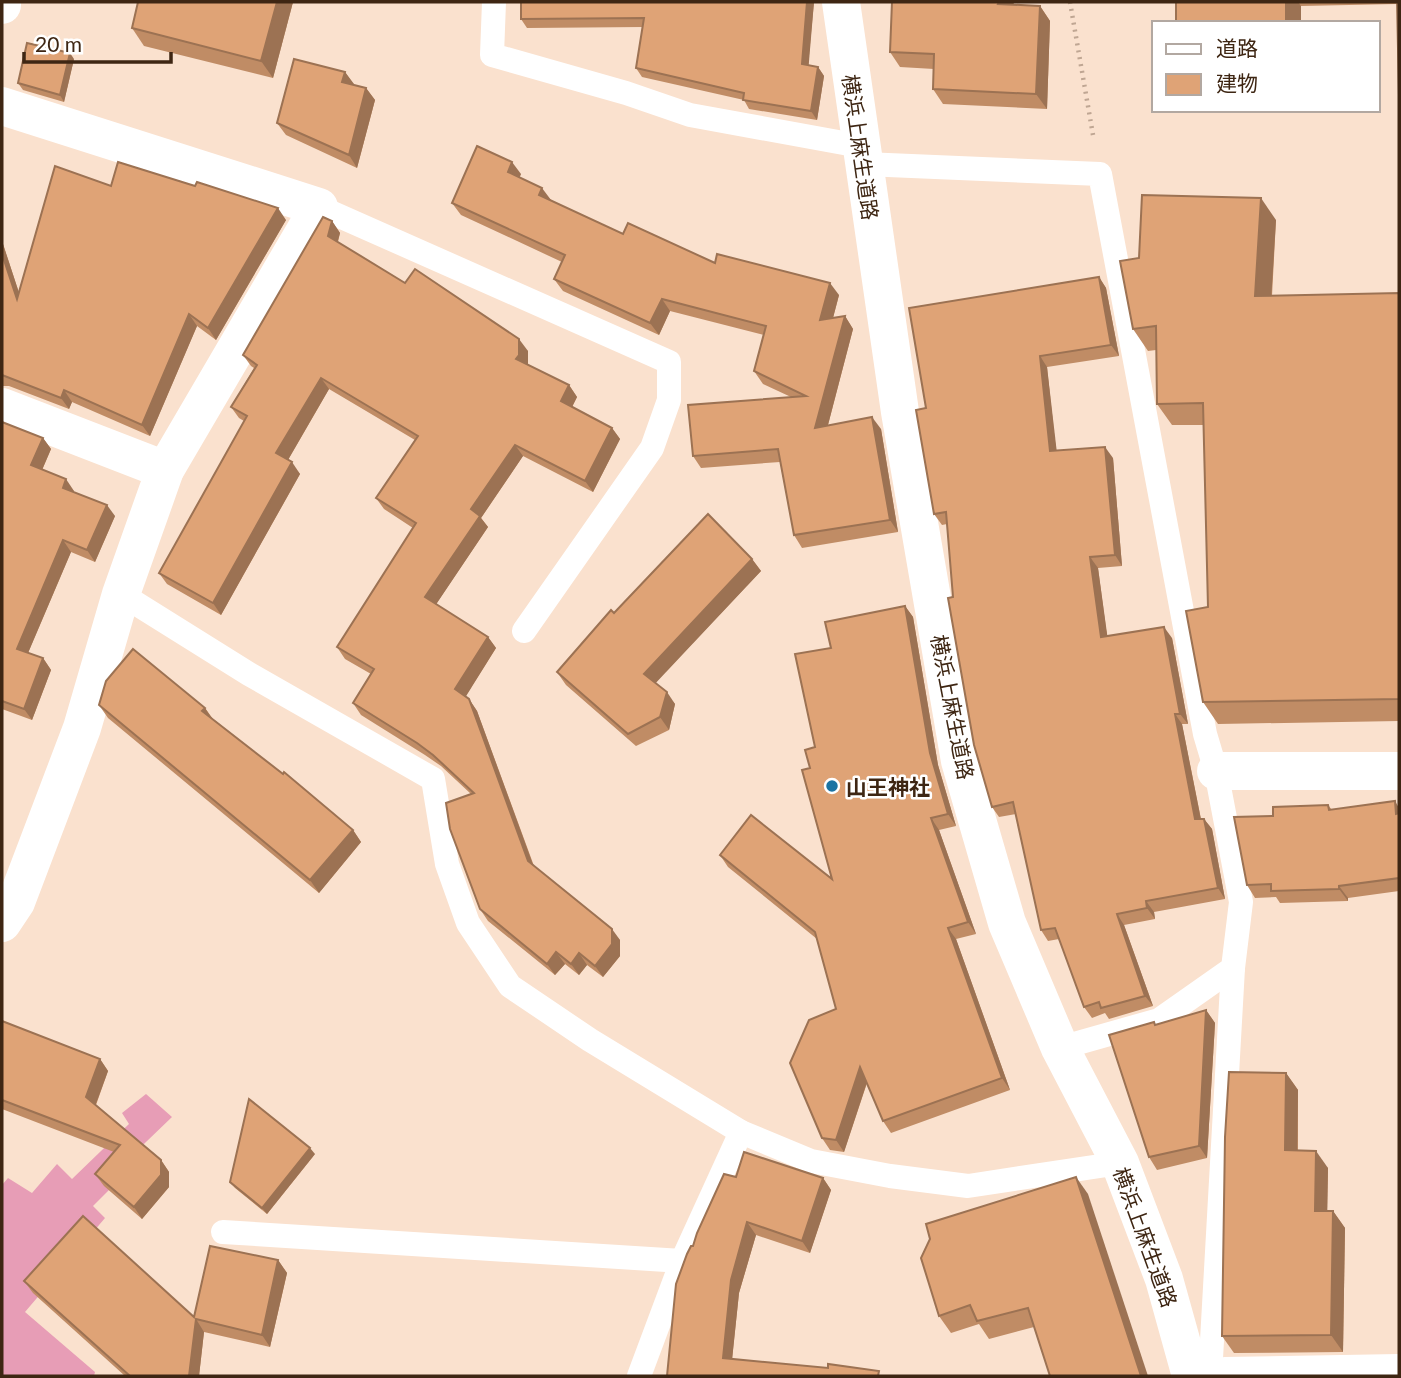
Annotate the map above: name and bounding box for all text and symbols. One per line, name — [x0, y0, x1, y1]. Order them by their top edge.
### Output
scale bar — [24, 21, 172, 65]
legend — [1152, 21, 1380, 112]
text: 20 m — [35, 31, 82, 56]
text: 道路 — [1216, 35, 1258, 60]
text: 建物 — [1216, 70, 1258, 95]
street label: 横浜上麻生道路 — [838, 72, 884, 222]
street label: 横浜上麻生道路 — [927, 632, 979, 782]
place label: 山王神社 — [846, 774, 930, 799]
marker: 山王神社 — [824, 778, 840, 794]
street label: 横浜上麻生道路 — [1109, 1164, 1183, 1310]

